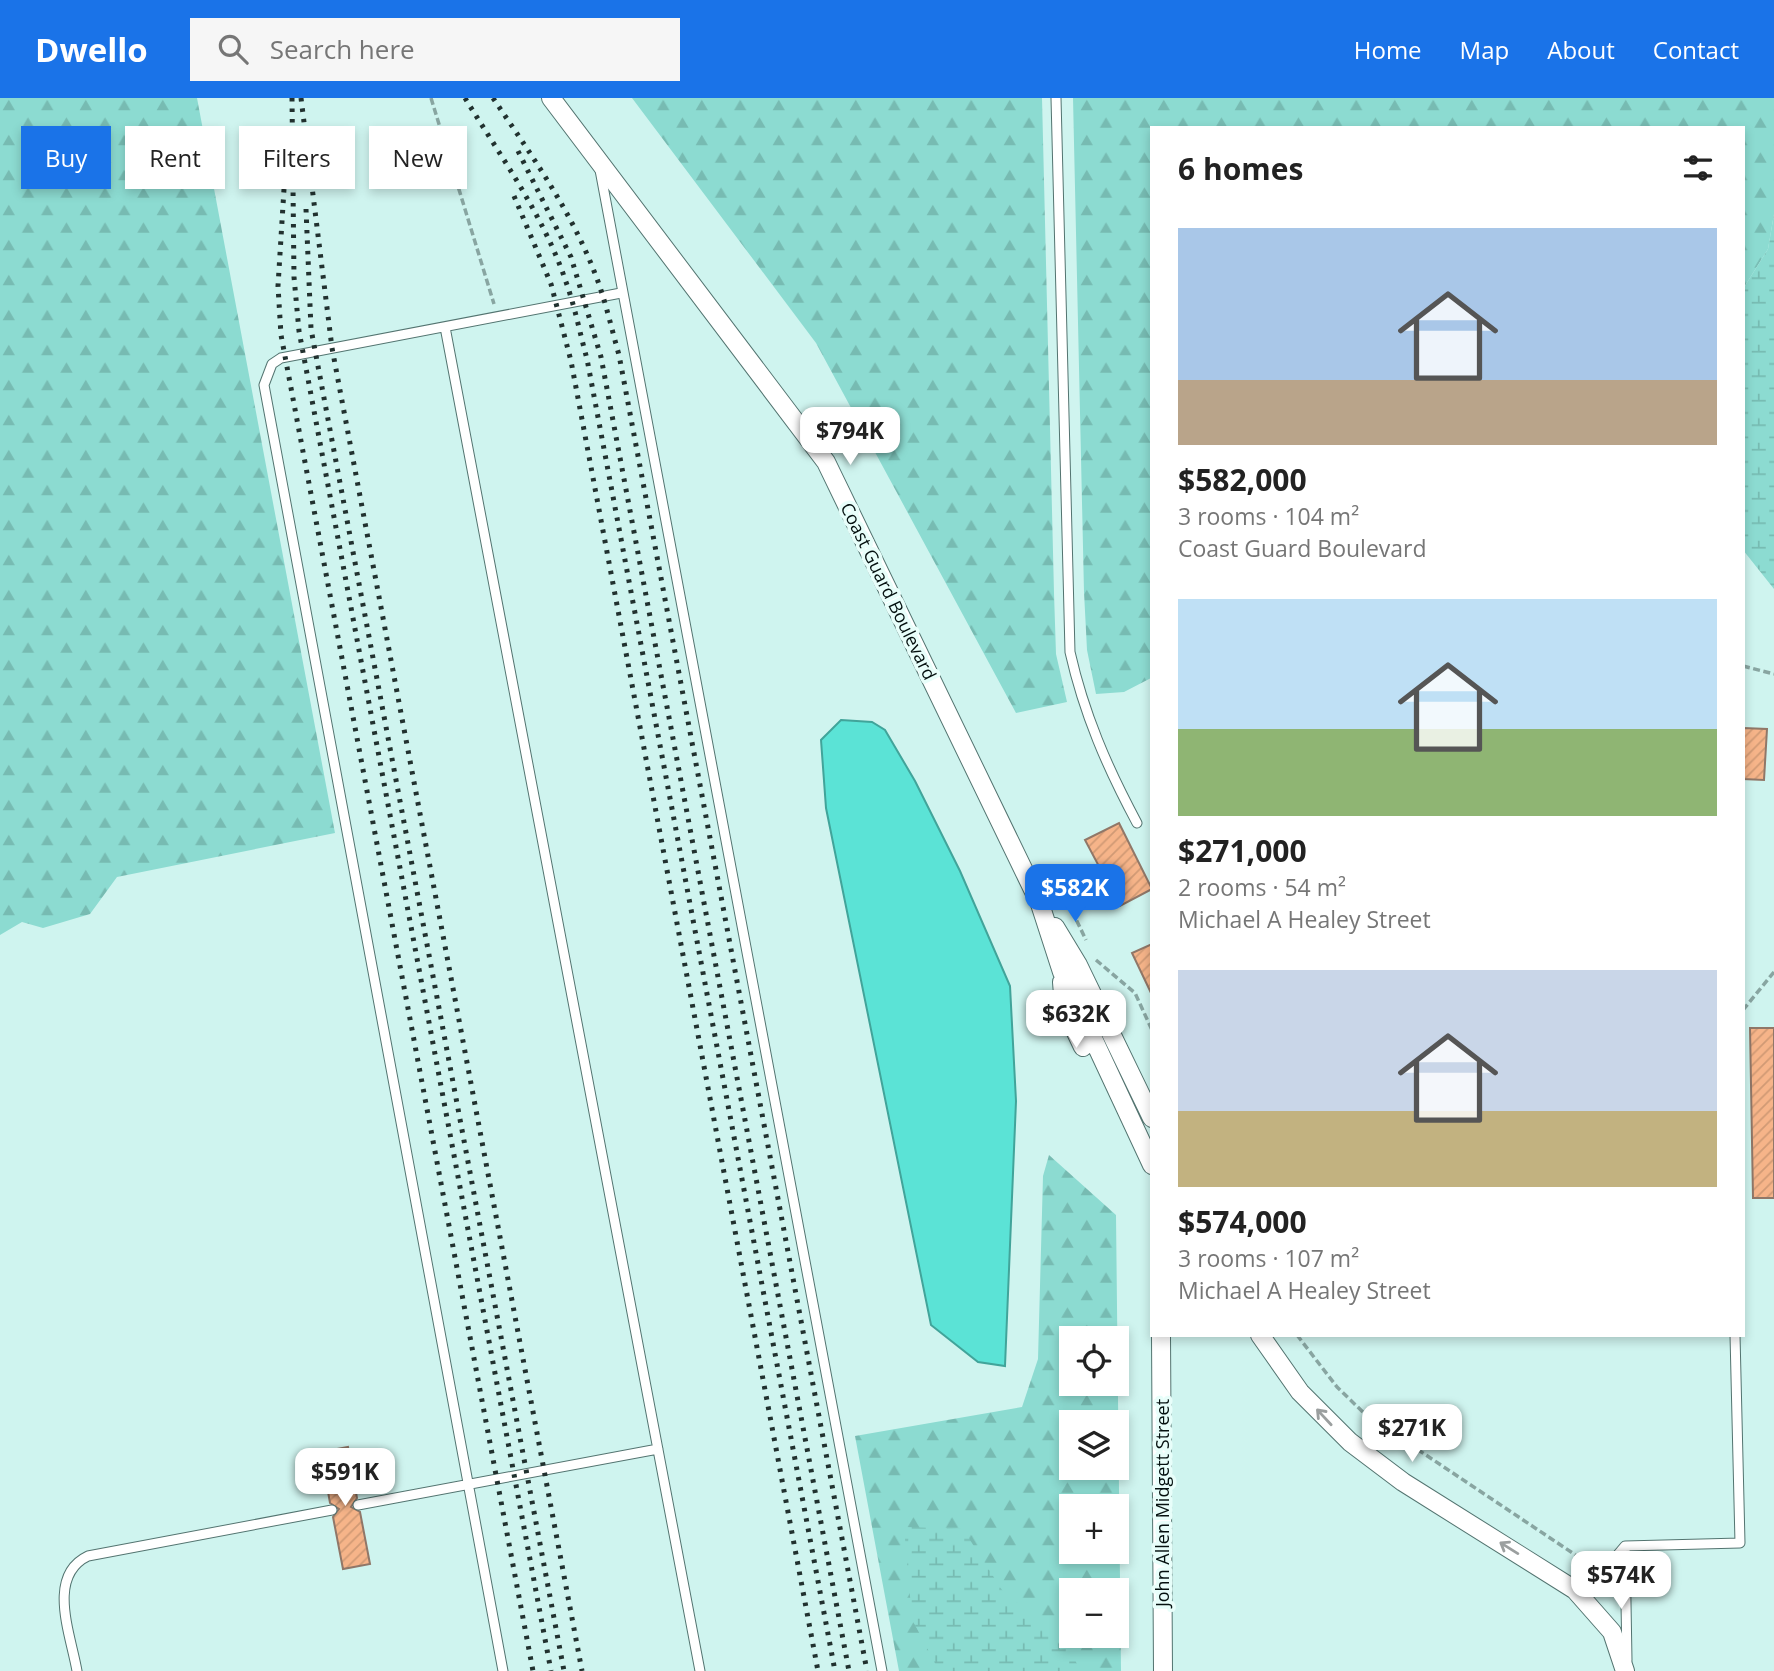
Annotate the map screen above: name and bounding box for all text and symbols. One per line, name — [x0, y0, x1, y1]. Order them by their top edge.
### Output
search box — [190, 18, 680, 81]
text: Dwello — [35, 27, 148, 72]
icon: search — [214, 30, 252, 68]
text: Search here — [270, 31, 415, 67]
text: Home — [1354, 33, 1422, 66]
text: Map — [1460, 33, 1509, 66]
text: About — [1547, 33, 1615, 66]
text: Contact — [1653, 33, 1739, 66]
chip: Buy — [21, 126, 111, 189]
chip: Rent — [125, 126, 225, 189]
chip: Filters — [239, 126, 355, 189]
chip: New — [369, 126, 467, 189]
text: 6 homes — [1178, 148, 1303, 189]
icon: filters — [1679, 149, 1717, 187]
icon: home — [1385, 273, 1511, 399]
pin: $794K — [801, 408, 899, 467]
text: $794K — [816, 414, 884, 446]
text: $582,000 — [1178, 459, 1307, 500]
street label: Coast Guard Boulevard — [836, 498, 942, 684]
text: 3 rooms · 104 m² — [1178, 500, 1359, 532]
text: Coast Guard Boulevard — [1178, 532, 1427, 564]
icon: home — [1385, 644, 1511, 770]
text: $271,000 — [1178, 830, 1307, 871]
pin: $582K — [1026, 864, 1124, 924]
text: $582K — [1041, 871, 1109, 903]
text: 2 rooms · 54 m² — [1178, 871, 1346, 903]
text: Michael A Healey Street — [1178, 903, 1431, 935]
pin: $632K — [1027, 990, 1125, 1050]
text: $632K — [1042, 997, 1110, 1029]
icon: home — [1385, 1015, 1511, 1141]
text: $574,000 — [1178, 1201, 1307, 1242]
text: 3 rooms · 107 m² — [1178, 1242, 1359, 1274]
text: Michael A Healey Street — [1178, 1274, 1431, 1306]
map controls — [1059, 1326, 1129, 1648]
button: locate — [1059, 1326, 1129, 1396]
street label: John Allen Midgett Street — [1150, 1399, 1174, 1609]
pin: $271K — [1363, 1404, 1461, 1464]
one-way arrow — [1315, 1409, 1332, 1426]
button: layers — [1059, 1410, 1129, 1480]
text: $271K — [1378, 1411, 1446, 1443]
pin: $591K — [296, 1448, 394, 1508]
text: $591K — [311, 1455, 379, 1487]
button: + — [1059, 1494, 1129, 1564]
one-way arrow — [1499, 1541, 1519, 1555]
pin: $574K — [1572, 1552, 1670, 1611]
text: $574K — [1587, 1558, 1655, 1590]
button: − — [1059, 1578, 1129, 1648]

